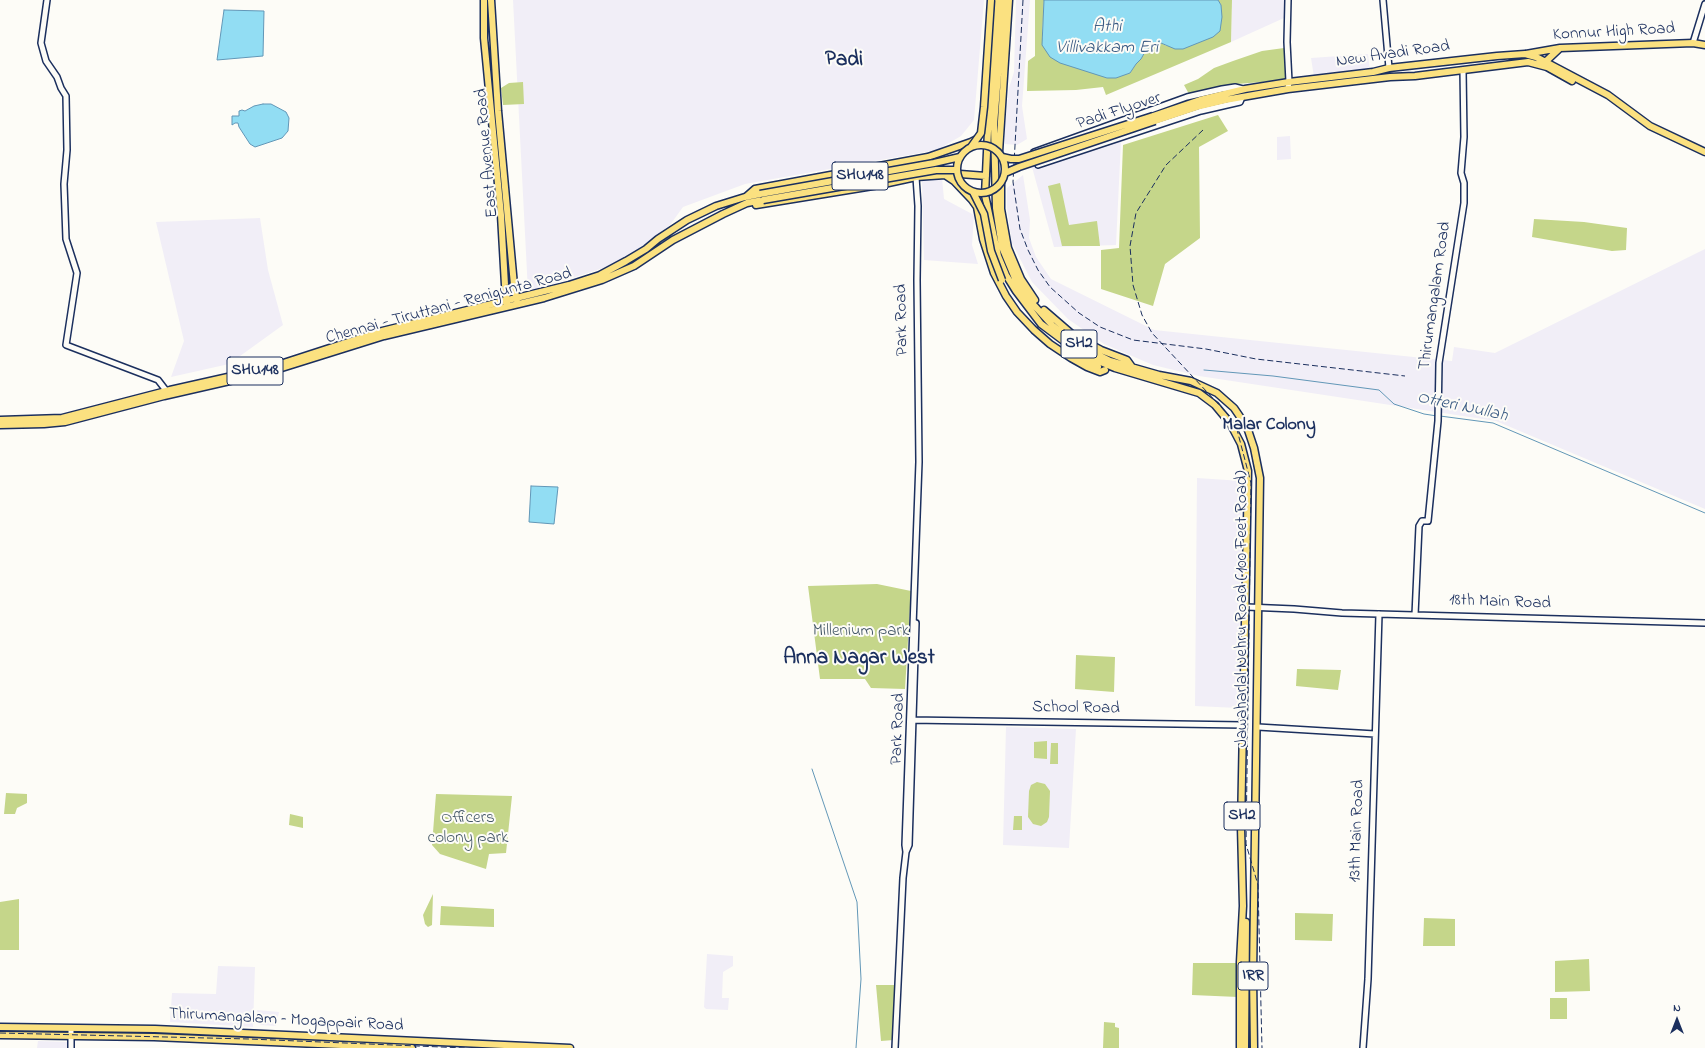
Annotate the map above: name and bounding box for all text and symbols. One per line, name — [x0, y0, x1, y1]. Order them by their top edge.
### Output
water label: Athi Villivakkam Eri — [1056, 17, 1158, 60]
street label: Konnur High Road — [1552, 20, 1676, 46]
street label: New Avadi Road — [1335, 37, 1451, 73]
district label: Padi — [825, 49, 863, 75]
street label: East Avenue Road — [472, 87, 504, 219]
street label: Padi Flyover — [1074, 89, 1164, 135]
road number: SHU148 — [832, 162, 888, 190]
street label: Thirumangalam Road — [1415, 220, 1457, 372]
street label: Chennai - Tiruttani - Renigunta Road — [324, 264, 574, 350]
street label: Park Road — [892, 284, 914, 356]
road number: SH2 — [1061, 330, 1097, 358]
road number: SHU148 — [227, 357, 283, 385]
water label: Otteri Nullah — [1415, 388, 1509, 428]
district label: Malar Colony — [1222, 415, 1316, 437]
street label: Jawaharlal Nehru Road (100 Feet Road) — [1233, 471, 1253, 747]
street label: 18th Main Road — [1449, 591, 1551, 615]
park label: Millenium park — [813, 622, 909, 642]
district label: Anna Nagar West — [783, 647, 935, 673]
street label: Park Road — [888, 693, 910, 765]
street label: School Road — [1032, 698, 1120, 720]
street label: 13th Main Road — [1346, 779, 1370, 883]
road number: SH2 — [1224, 802, 1260, 830]
park label: Officers colony park — [428, 809, 508, 849]
road number: IRR — [1238, 962, 1268, 990]
north arrow — [1657, 1000, 1697, 1040]
text: N — [1673, 1000, 1681, 1016]
street label: Thirumangalam – Mogappair Road — [168, 1005, 404, 1037]

